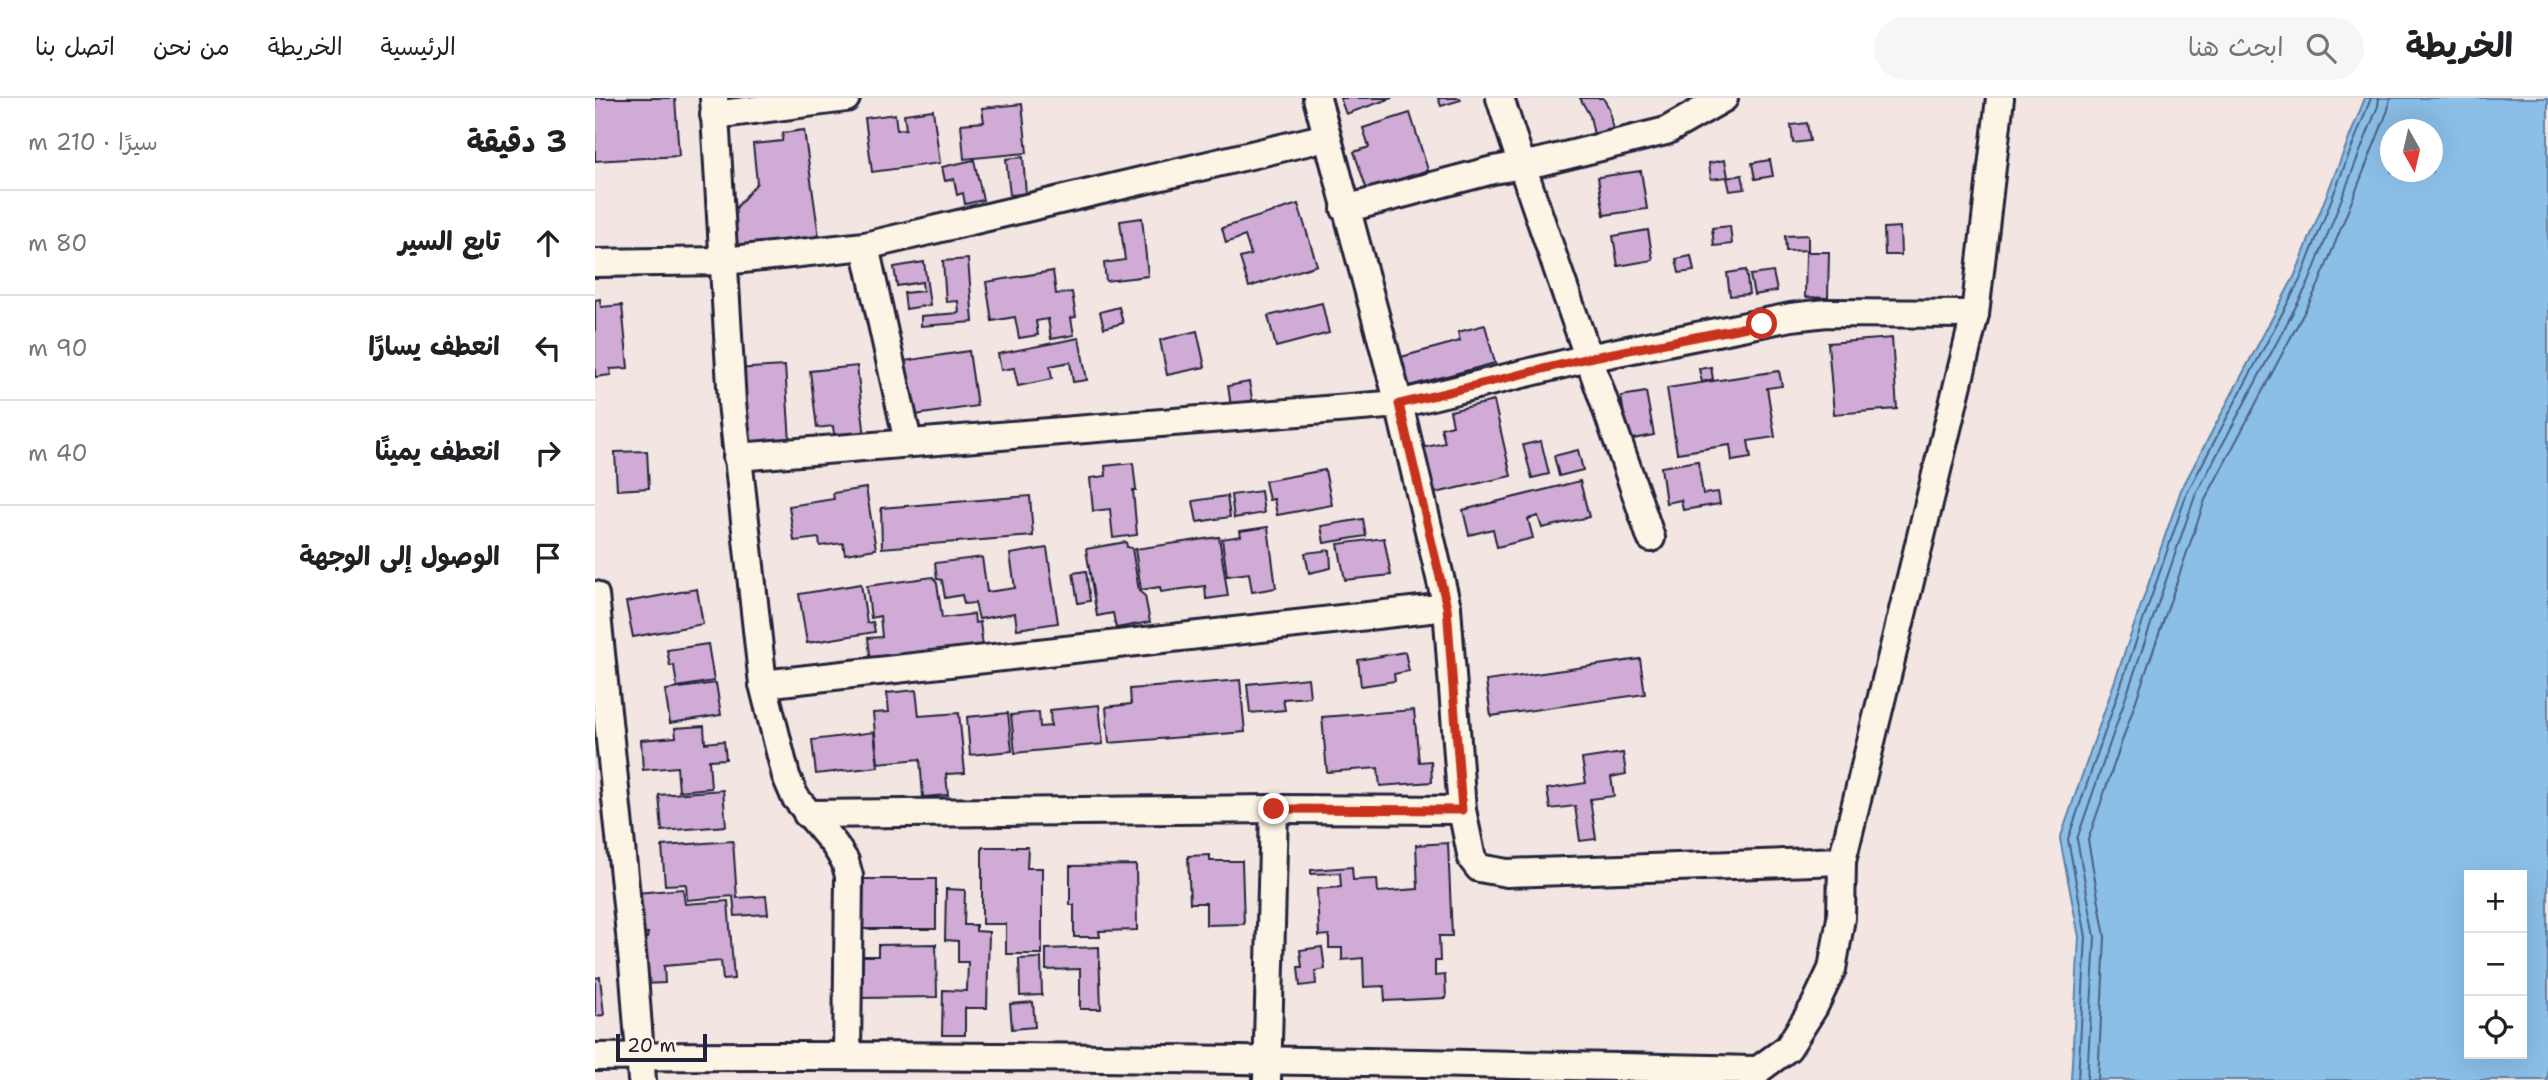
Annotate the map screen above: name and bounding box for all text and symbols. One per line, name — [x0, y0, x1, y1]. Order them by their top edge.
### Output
search box — [1874, 17, 2364, 80]
text: الخريطة — [2406, 23, 2513, 68]
text: ابحث هنا — [2188, 29, 2284, 64]
icon: search — [2302, 29, 2340, 67]
text: اتصل بنا — [35, 31, 115, 63]
text: من نحن — [153, 31, 230, 63]
text: الخريطة — [268, 31, 343, 63]
text: الرئيسية — [381, 31, 456, 63]
north arrow — [2380, 119, 2443, 182]
text: 3 دقيقة — [466, 121, 567, 162]
text: سيرًا · 210 m — [28, 127, 158, 157]
text: تابع السير — [398, 223, 500, 258]
icon: ahead — [529, 224, 567, 262]
text: 80 m — [28, 228, 87, 258]
route start — [1746, 308, 1777, 339]
text: انعطف يسارًا — [368, 328, 500, 363]
icon: left — [529, 329, 567, 367]
text: 90 m — [28, 333, 88, 363]
text: انعطف يمينًا — [375, 433, 500, 468]
icon: right — [529, 434, 567, 472]
text: 40 m — [28, 438, 88, 468]
text: الوصول إلى الوجهة — [299, 538, 500, 573]
icon: arrive — [529, 539, 567, 577]
route end — [1258, 793, 1289, 824]
map controls — [2464, 870, 2527, 1059]
button: + — [2464, 870, 2527, 933]
button: − — [2464, 933, 2527, 996]
button: locate — [2464, 996, 2527, 1059]
scale bar — [616, 1031, 707, 1063]
text: 20 m — [627, 1033, 676, 1058]

